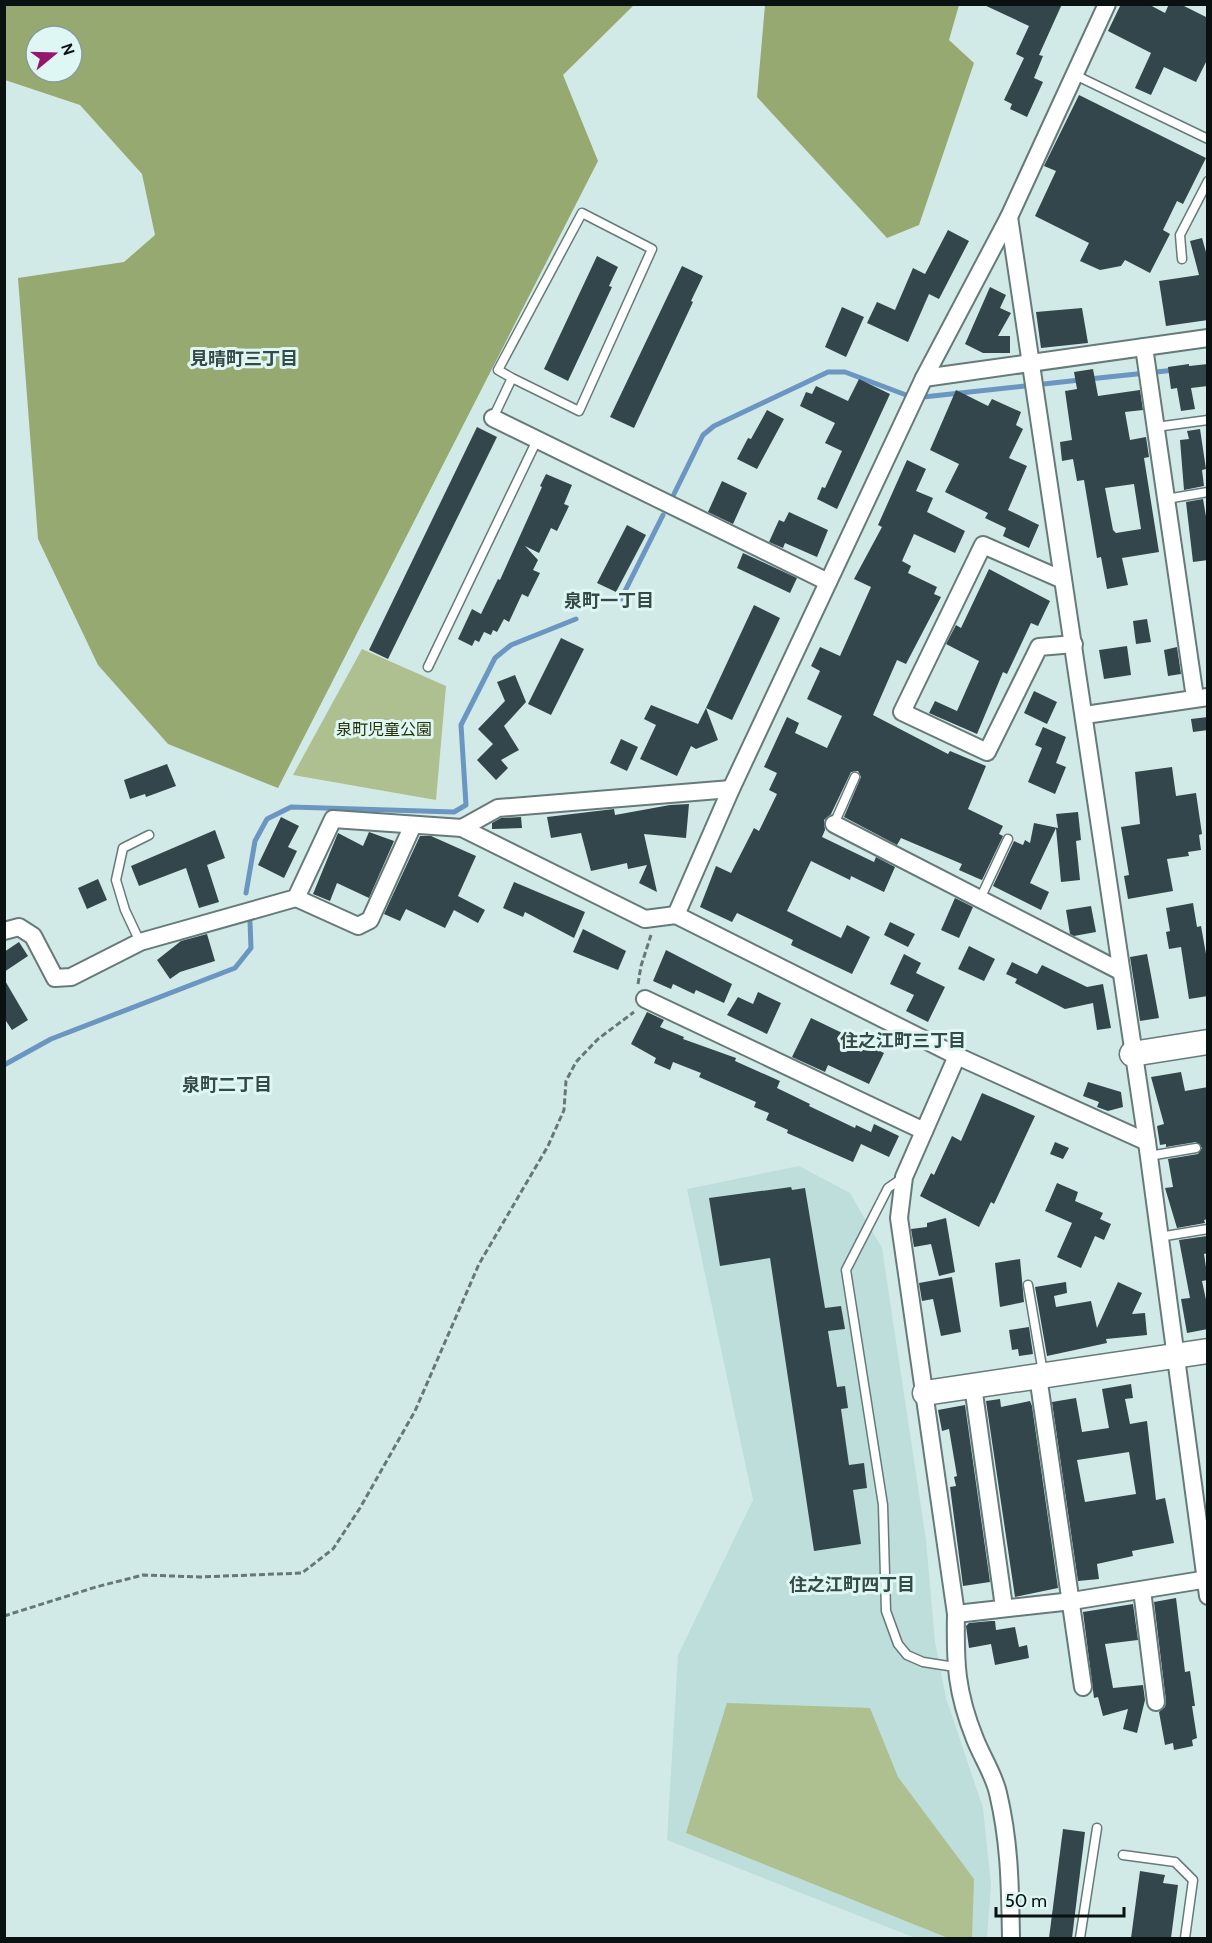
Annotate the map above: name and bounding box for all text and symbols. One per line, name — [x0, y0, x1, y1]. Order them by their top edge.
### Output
north arrow — [24, 24, 84, 84]
text: N — [57, 41, 79, 58]
district label: 見晴町三丁目 — [190, 348, 298, 370]
district label: 泉町一丁目 — [564, 590, 654, 612]
park label: 泉町児童公園 — [336, 720, 432, 739]
district label: 住之江町三丁目 — [840, 1030, 966, 1052]
district label: 泉町二丁目 — [182, 1074, 272, 1096]
district label: 住之江町四丁目 — [789, 1574, 915, 1596]
scale bar — [996, 1880, 1124, 1918]
text: 50 m — [1005, 1890, 1047, 1912]

